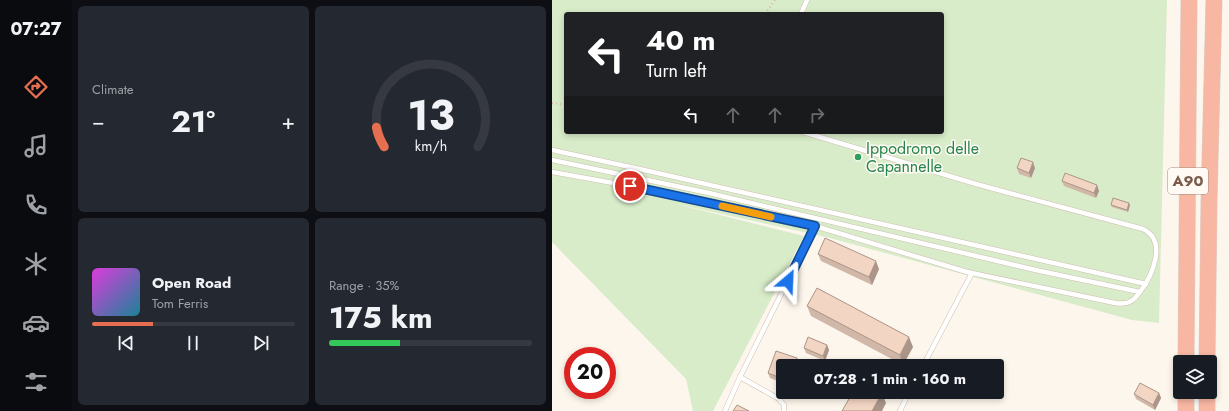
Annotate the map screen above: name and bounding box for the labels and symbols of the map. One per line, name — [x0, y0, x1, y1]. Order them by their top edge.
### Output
place label: Ippodromo delle Capannelle — [866, 137, 979, 178]
marker: Ippodromo delle Capannelle — [853, 152, 863, 162]
road number: A90 — [1168, 168, 1208, 194]
pin — [613, 169, 647, 203]
position arrow — [767, 260, 809, 302]
speed limit sign: 20 — [564, 347, 616, 399]

